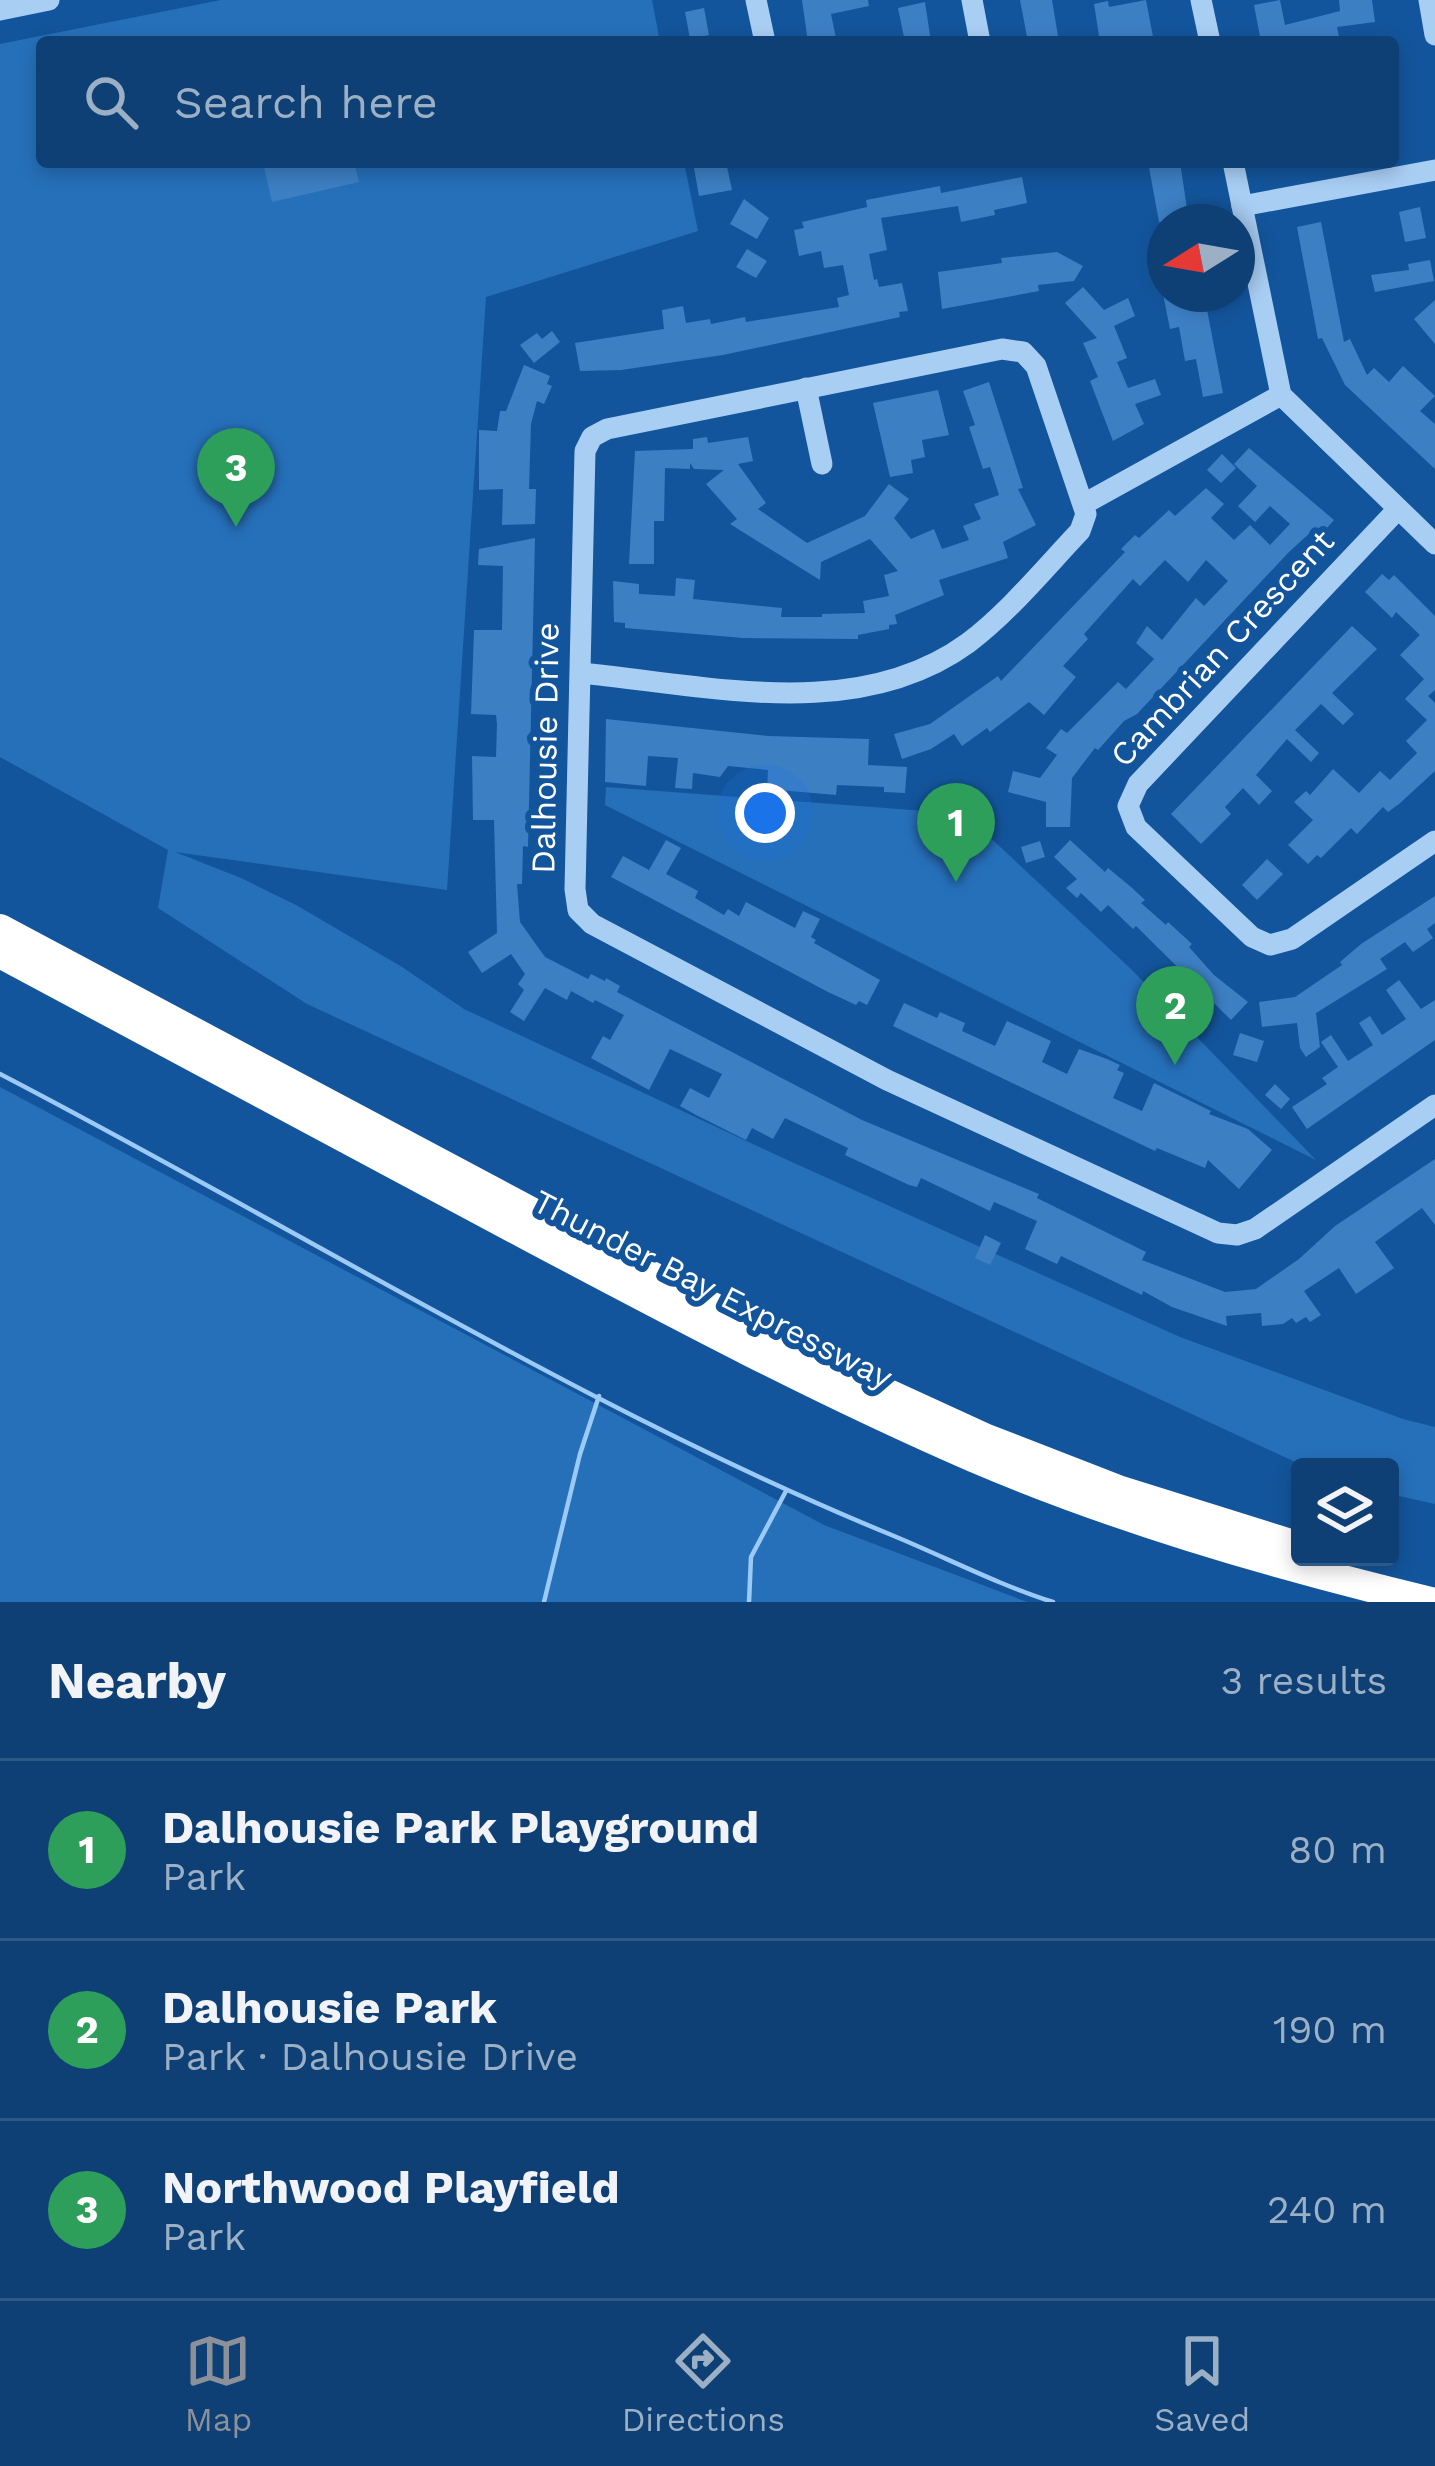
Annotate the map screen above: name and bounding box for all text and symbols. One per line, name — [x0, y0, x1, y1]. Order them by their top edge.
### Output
search box — [36, 36, 1399, 168]
icon: search — [78, 69, 144, 135]
text: Search here — [174, 76, 438, 129]
north arrow — [1147, 204, 1255, 312]
pin: 3 — [197, 428, 275, 527]
street label: Cambrian Crescent — [1102, 521, 1342, 775]
street label: Dalhousie Drive — [523, 622, 567, 874]
your location — [735, 783, 795, 843]
pin: 1 — [917, 783, 995, 882]
pin: 2 — [1136, 966, 1214, 1065]
street label: Thunder Bay Expressway — [527, 1181, 899, 1397]
map controls — [1291, 1458, 1399, 1566]
button: layers — [1291, 1458, 1399, 1566]
text: Nearby — [48, 1651, 226, 1710]
text: 3 results — [1221, 1658, 1387, 1703]
text: Dalhousie Park Playground — [162, 1801, 759, 1854]
text: 1 — [79, 1827, 95, 1872]
text: 80 m — [1288, 1827, 1387, 1872]
text: Park — [162, 1854, 246, 1899]
text: Dalhousie Park — [162, 1981, 497, 2034]
text: 2 — [75, 2007, 99, 2052]
text: 190 m — [1273, 2007, 1387, 2052]
text: Park · Dalhousie Drive — [162, 2034, 578, 2079]
text: Northwood Playfield — [162, 2161, 620, 2214]
text: 3 — [75, 2187, 99, 2232]
text: 240 m — [1267, 2187, 1387, 2232]
text: Park — [162, 2214, 246, 2259]
tab: Map — [185, 2328, 252, 2439]
tab: Directions — [622, 2328, 785, 2439]
tab: Saved — [1154, 2328, 1250, 2439]

